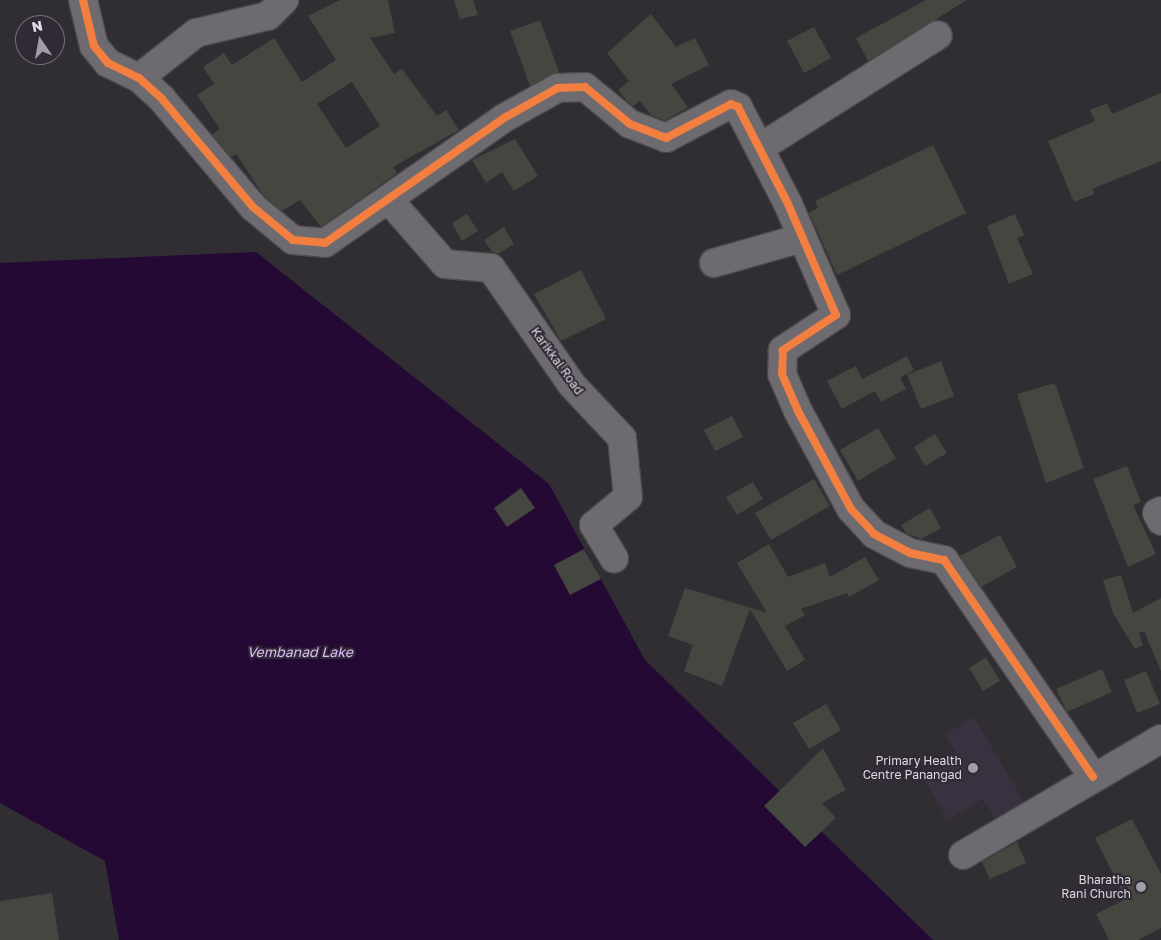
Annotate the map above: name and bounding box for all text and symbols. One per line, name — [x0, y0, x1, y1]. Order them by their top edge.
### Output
north arrow — [15, 15, 65, 65]
text: N — [30, 16, 44, 35]
street label: Karikkal Road — [528, 325, 586, 397]
water label: Vembanad Lake — [247, 644, 353, 660]
place label: Primary Health Centre Panangad — [863, 754, 962, 782]
marker: Primary Health Centre Panangad — [966, 761, 980, 775]
place label: Bharatha Rani Church — [1061, 873, 1131, 901]
marker: Bharatha Rani Church — [1135, 881, 1147, 893]

